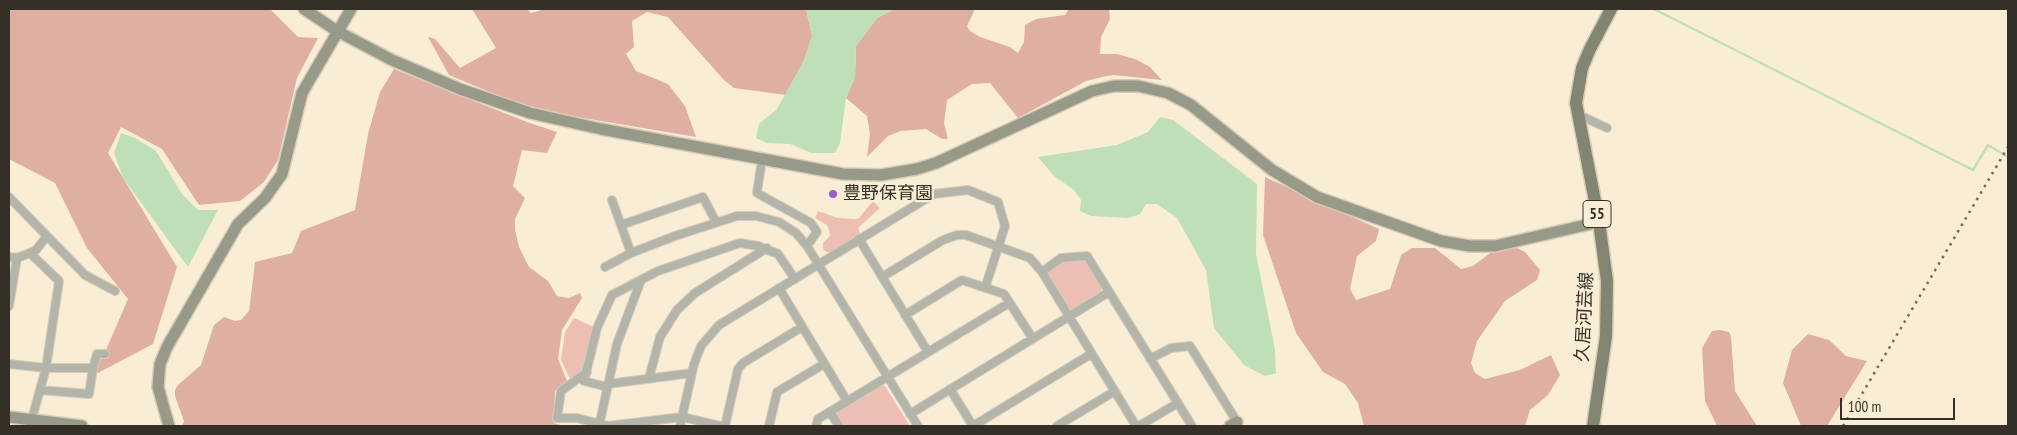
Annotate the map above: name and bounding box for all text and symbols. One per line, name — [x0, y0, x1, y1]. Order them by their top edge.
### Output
place label: 豊野保育園 — [843, 183, 933, 205]
marker: 豊野保育園 — [827, 188, 839, 200]
road number: 55 — [1583, 200, 1611, 228]
street label: 久居河芸線 — [1572, 271, 1598, 363]
scale bar — [1842, 388, 1957, 420]
text: 100 m — [1848, 397, 1881, 416]

